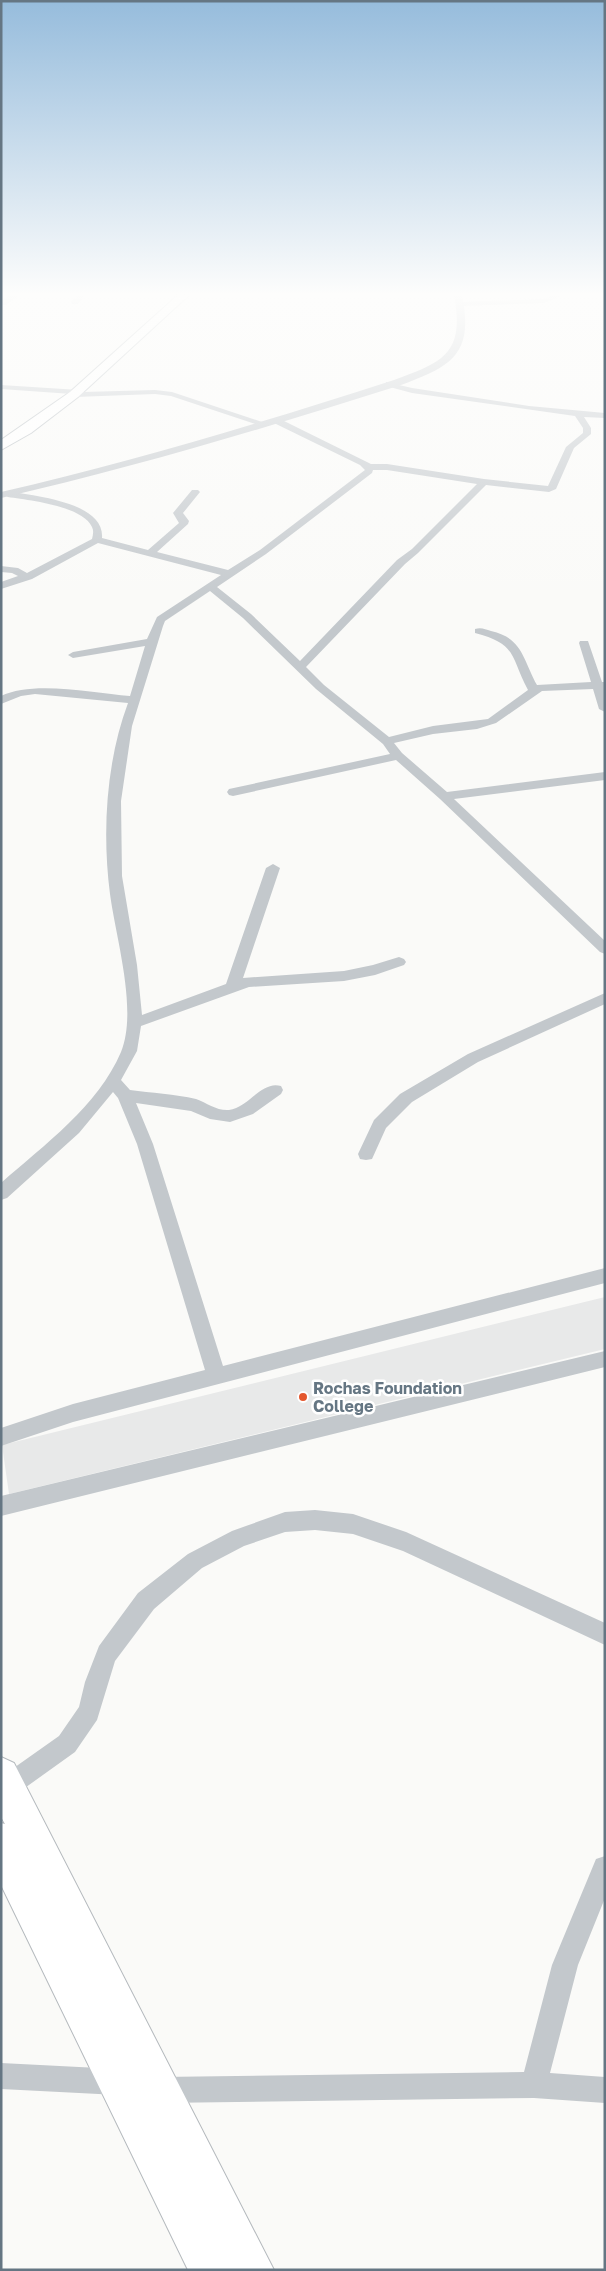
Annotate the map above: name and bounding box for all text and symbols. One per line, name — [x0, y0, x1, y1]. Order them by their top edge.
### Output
place label: Rochas Foundation College — [313, 1378, 462, 1416]
marker: Rochas Foundation College — [297, 1391, 309, 1403]

